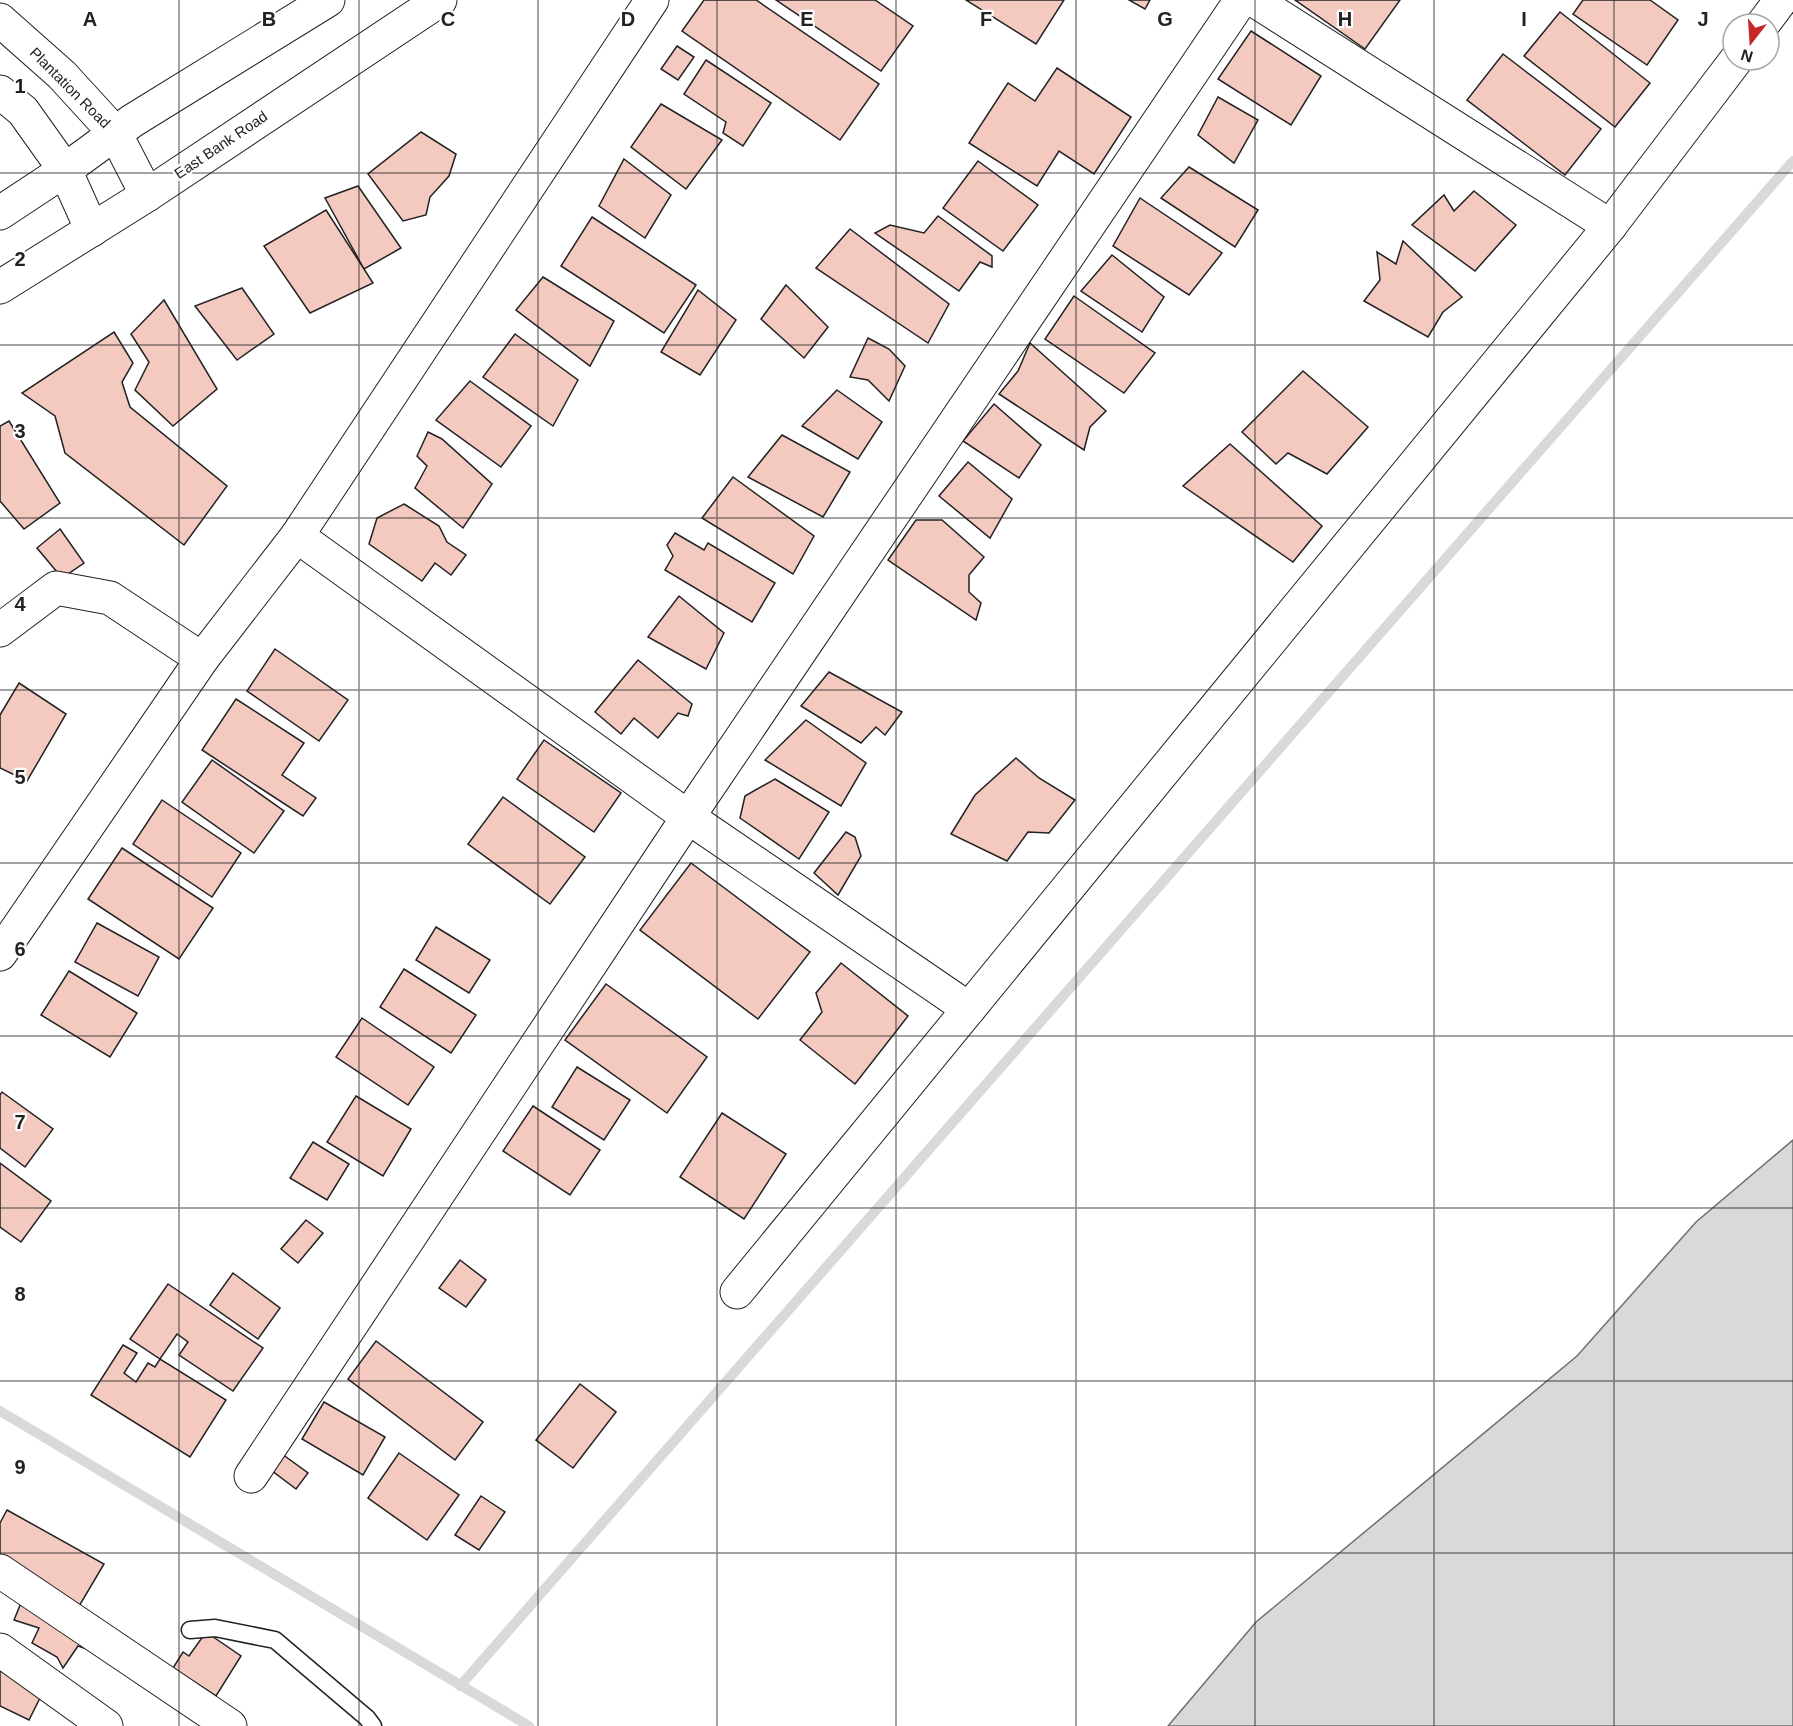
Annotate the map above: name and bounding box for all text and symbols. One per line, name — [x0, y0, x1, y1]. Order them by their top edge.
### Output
text: A — [83, 8, 97, 30]
text: B — [262, 8, 276, 30]
text: C — [441, 8, 455, 30]
text: D — [621, 8, 635, 30]
text: E — [800, 8, 814, 30]
text: F — [980, 8, 992, 30]
text: G — [1157, 8, 1173, 30]
text: H — [1338, 8, 1352, 30]
text: I — [1521, 8, 1527, 30]
text: J — [1697, 8, 1709, 30]
north arrow — [1721, 12, 1781, 72]
street label: Plantation Road — [27, 44, 114, 131]
text: N — [1739, 46, 1755, 66]
text: 1 — [14, 75, 26, 97]
street label: East Bank Road — [171, 107, 270, 182]
text: 2 — [14, 248, 26, 270]
text: 3 — [14, 420, 26, 442]
text: 4 — [14, 593, 26, 615]
text: 5 — [14, 766, 26, 788]
text: 6 — [14, 938, 26, 960]
text: 7 — [14, 1111, 26, 1133]
text: 8 — [14, 1283, 26, 1305]
text: 9 — [14, 1456, 26, 1478]

